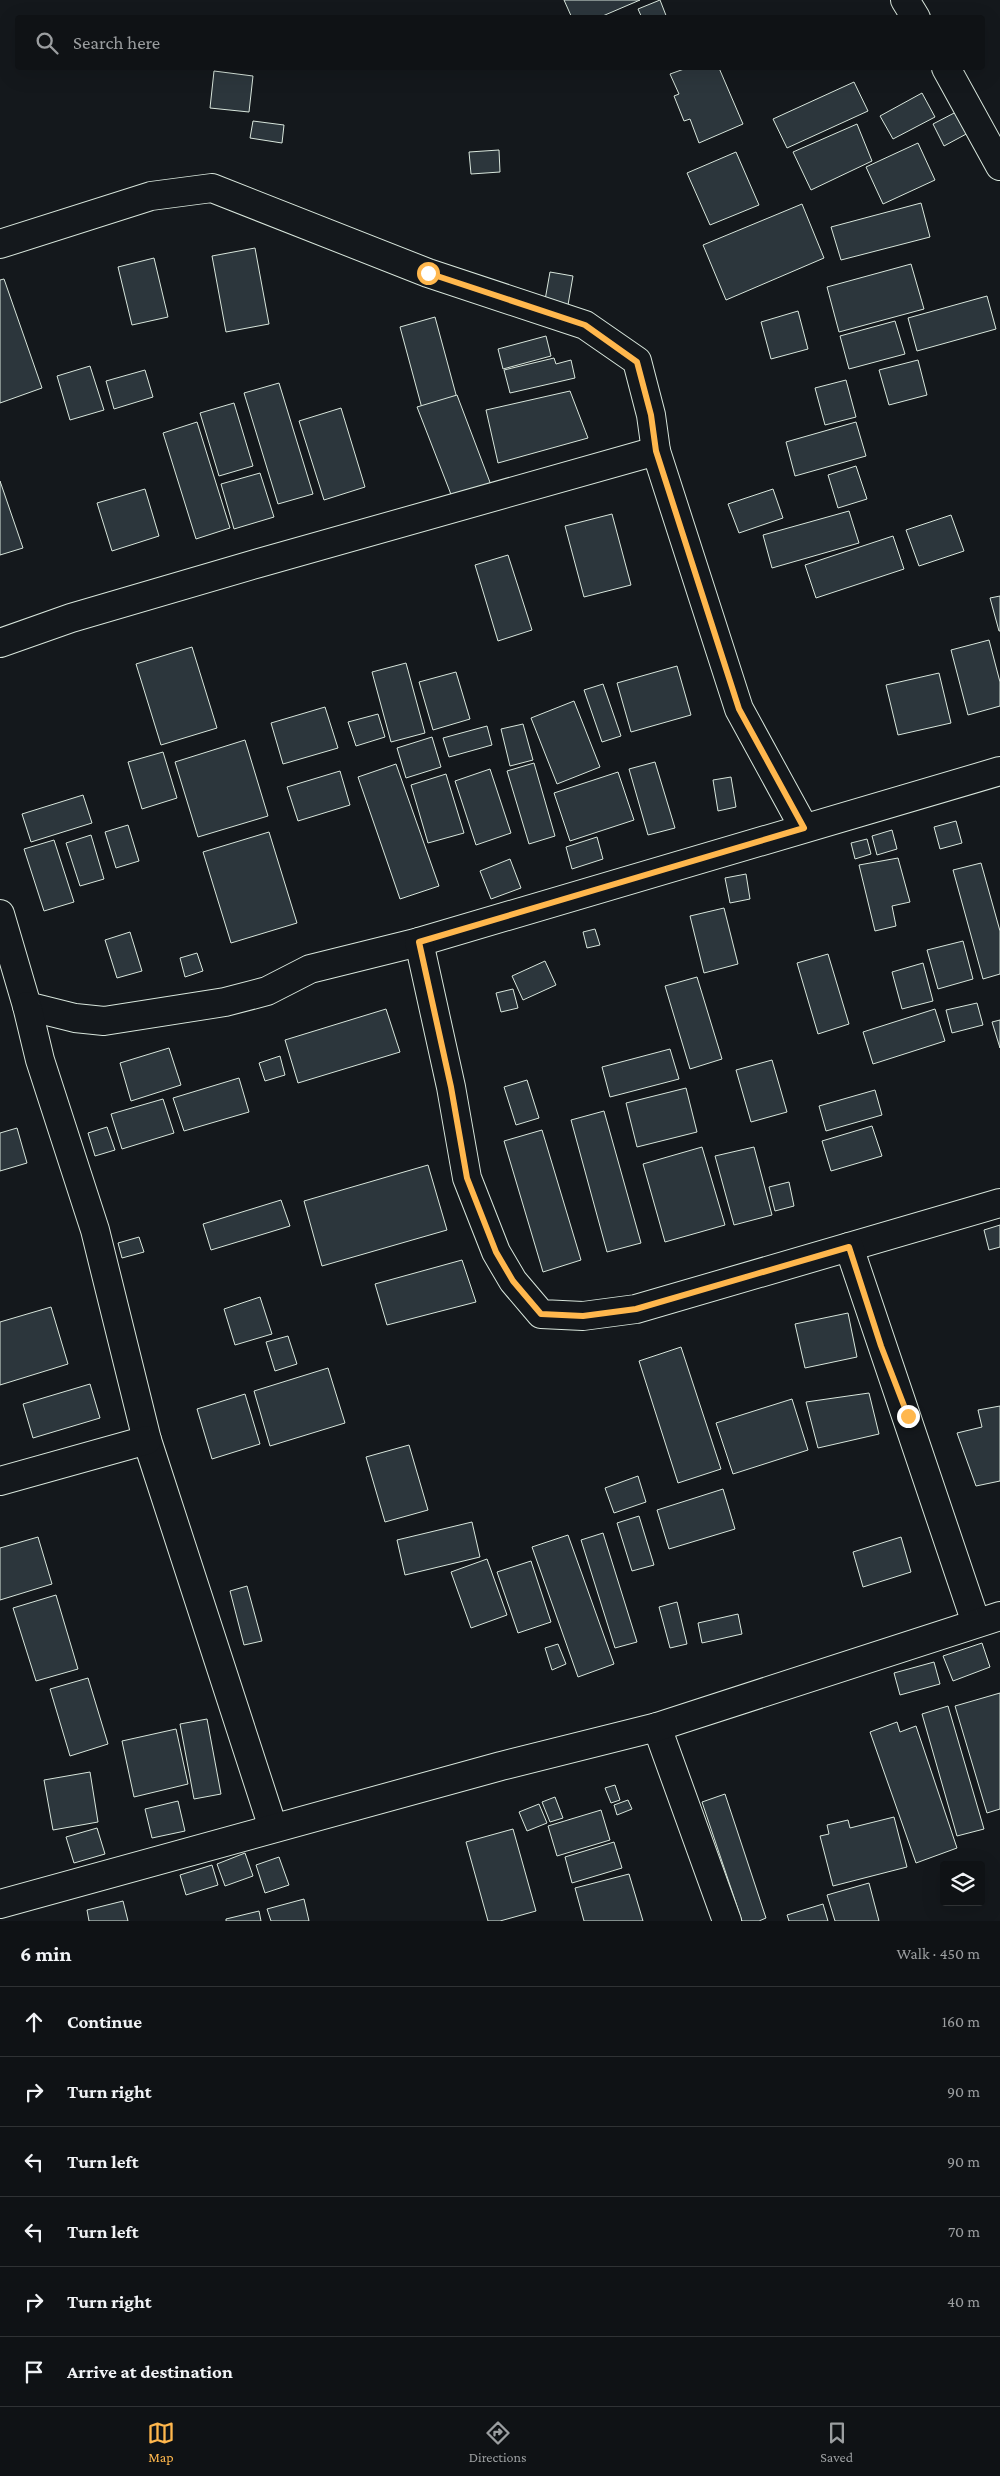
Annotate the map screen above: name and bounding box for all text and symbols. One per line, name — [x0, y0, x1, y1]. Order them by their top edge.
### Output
search box — [15, 15, 985, 70]
icon: search — [33, 29, 61, 57]
text: Search here — [73, 32, 160, 53]
route start — [417, 262, 440, 285]
route end — [897, 1405, 920, 1428]
map controls — [940, 1861, 985, 1906]
button: layers — [940, 1861, 985, 1906]
text: 6 min — [20, 1942, 71, 1966]
text: Walk · 450 m — [896, 1945, 980, 1962]
icon: ahead — [20, 2008, 48, 2036]
text: Continue — [67, 2011, 142, 2032]
text: 160 m — [942, 2013, 980, 2030]
icon: right — [20, 2078, 48, 2106]
text: Turn right — [67, 2081, 152, 2102]
text: 90 m — [947, 2083, 980, 2100]
icon: left — [20, 2148, 48, 2176]
text: Turn left — [67, 2151, 139, 2172]
text: 90 m — [947, 2153, 980, 2170]
icon: left — [20, 2218, 48, 2246]
text: Turn left — [67, 2221, 139, 2242]
text: 70 m — [948, 2223, 980, 2240]
icon: right — [20, 2288, 48, 2316]
text: Turn right — [67, 2291, 152, 2312]
text: 40 m — [947, 2293, 980, 2310]
icon: arrive — [20, 2358, 48, 2386]
text: Arrive at destination — [67, 2361, 233, 2382]
tab: Map — [147, 2419, 175, 2465]
tab: Directions — [469, 2419, 527, 2465]
tab: Saved — [820, 2419, 853, 2465]

